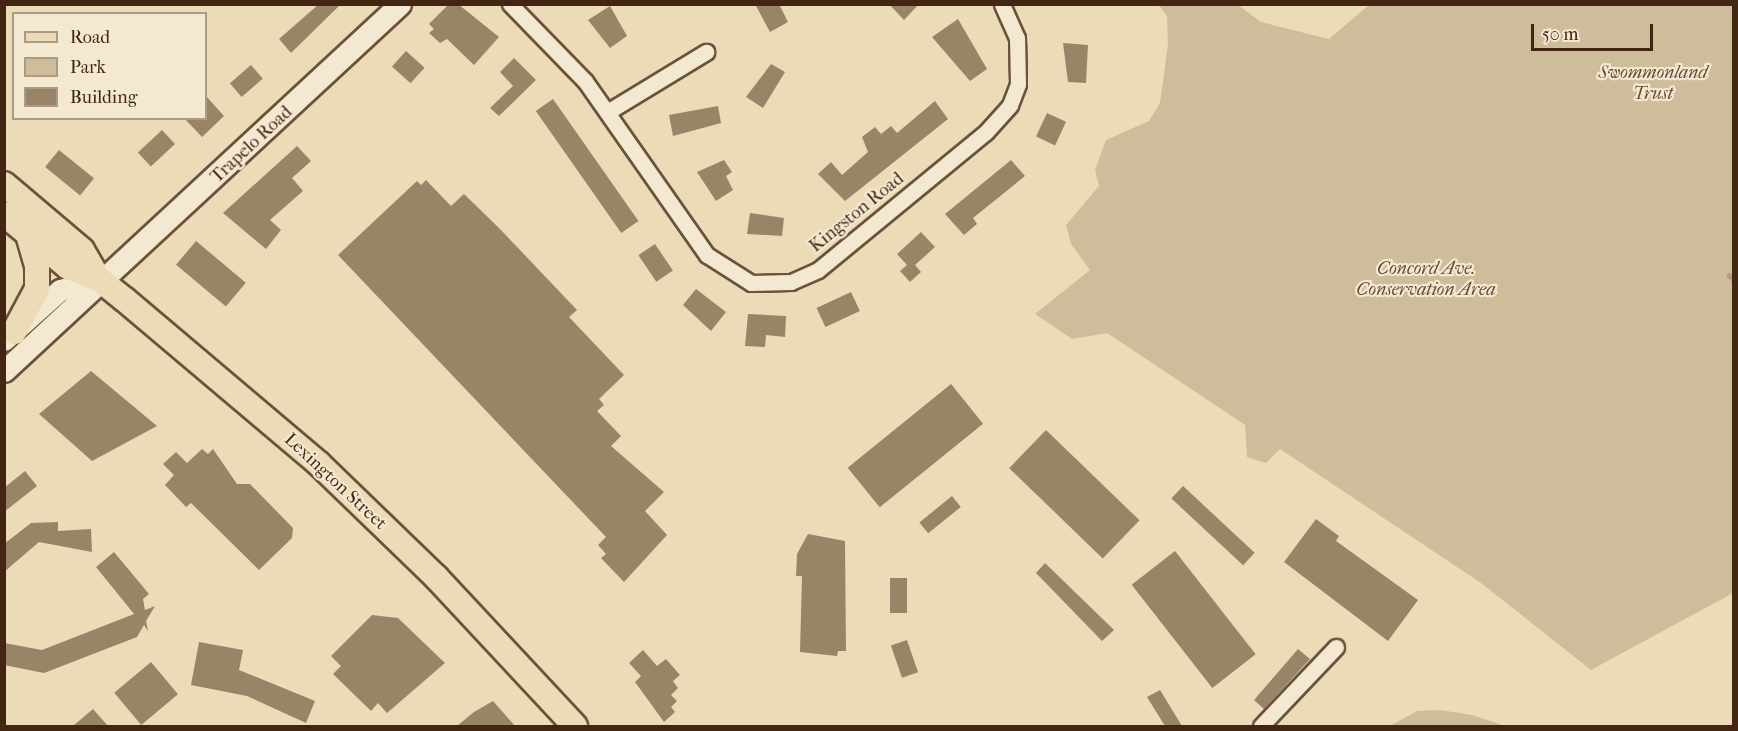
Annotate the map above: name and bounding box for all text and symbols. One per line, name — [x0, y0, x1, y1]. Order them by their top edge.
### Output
legend — [12, 12, 207, 120]
scale bar — [1534, 12, 1656, 50]
text: 50 m — [1542, 24, 1578, 45]
text: Road — [70, 27, 110, 48]
text: Park — [70, 57, 106, 78]
park label: Swommonland Trust — [1599, 63, 1707, 106]
text: Building — [70, 87, 137, 108]
street label: Trapelo Road — [207, 102, 297, 188]
street label: Kingston Road — [806, 168, 908, 258]
park label: Concord Ave. Conservation Area — [1356, 259, 1496, 302]
street label: Lexington Street — [279, 429, 391, 535]

